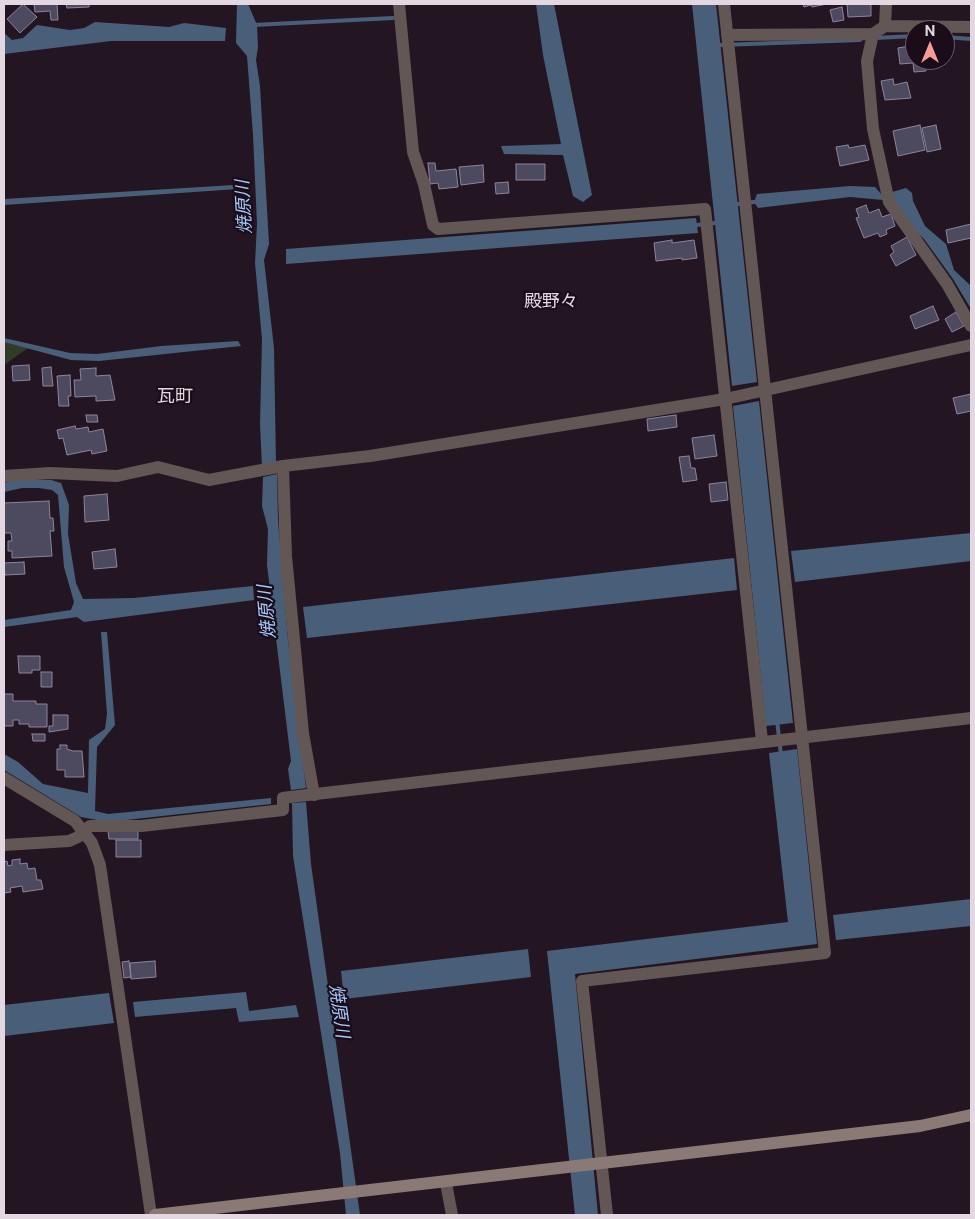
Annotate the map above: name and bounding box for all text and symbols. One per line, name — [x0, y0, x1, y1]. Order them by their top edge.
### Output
north arrow — [905, 20, 955, 70]
text: N — [925, 23, 935, 39]
water label: 焼原川 — [232, 179, 256, 235]
district label: 殿野々 — [524, 290, 578, 312]
district label: 瓦町 — [157, 385, 193, 407]
water label: 焼原川 — [254, 584, 280, 640]
water label: 焼原川 — [325, 983, 353, 1039]

